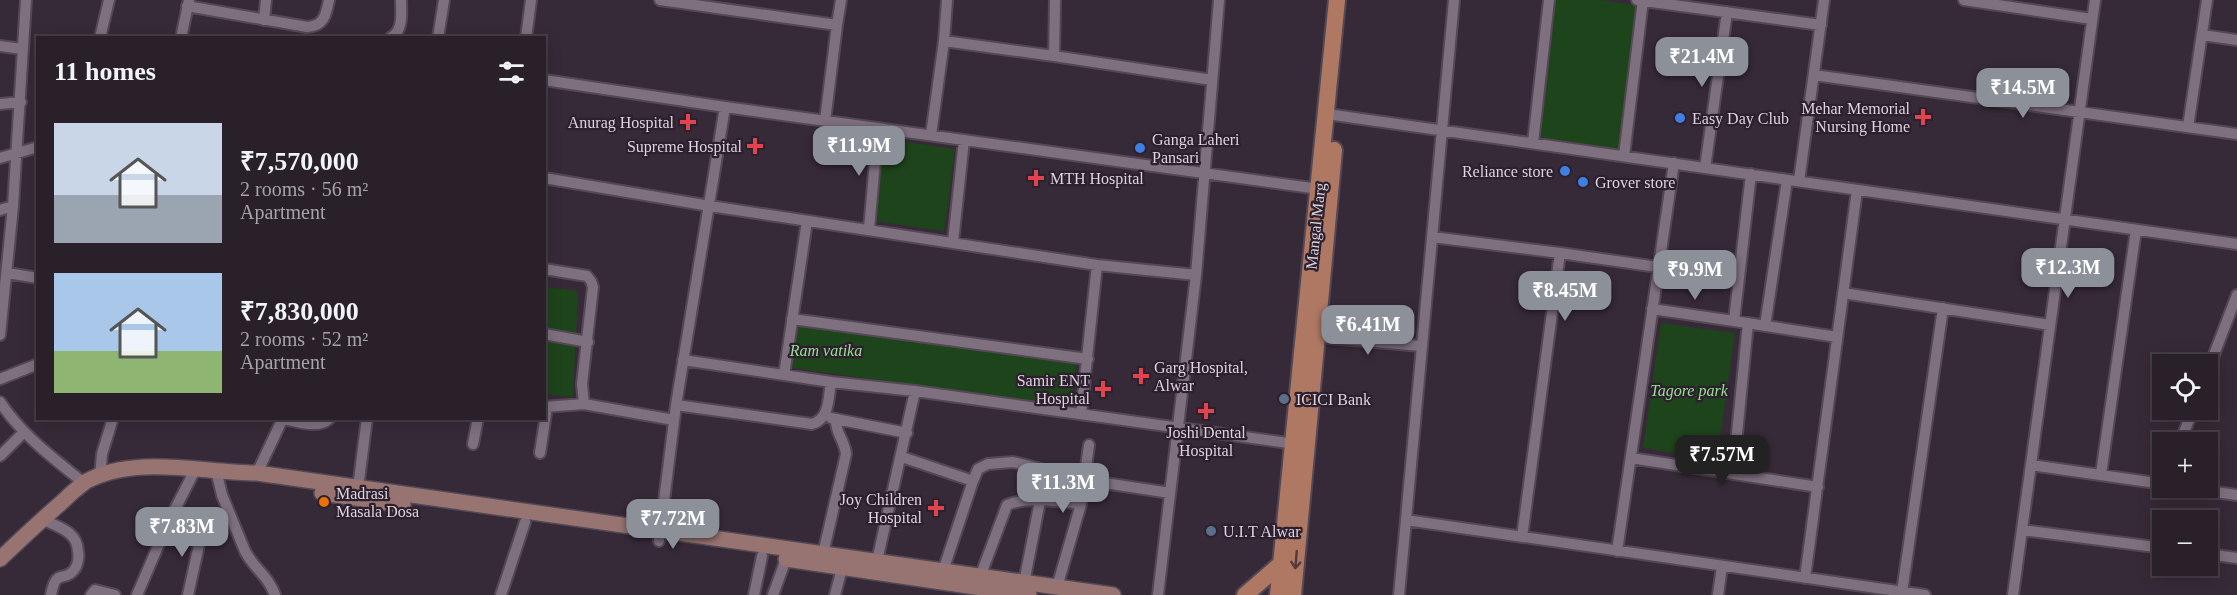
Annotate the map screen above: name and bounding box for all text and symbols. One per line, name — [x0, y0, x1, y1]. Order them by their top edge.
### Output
pin: ₹21.4M — [1653, 37, 1751, 88]
text: ₹21.4M — [1669, 45, 1735, 67]
icon: filters — [495, 56, 528, 89]
text: 11 homes — [54, 57, 156, 86]
pin: ₹14.5M — [1974, 68, 2072, 119]
text: ₹14.5M — [1990, 76, 2056, 98]
place label: Mehar Memorial Nursing Home — [1801, 100, 1911, 136]
marker: Mehar Memorial Nursing Home — [1914, 108, 1932, 126]
place label: Easy Day Club — [1692, 110, 1789, 128]
marker: Easy Day Club — [1673, 111, 1687, 125]
marker: Anurag Hospital — [679, 113, 697, 131]
place label: Anurag Hospital — [568, 114, 675, 132]
pin: ₹11.9M — [810, 126, 908, 177]
place label: Ganga Laheri Pansari — [1152, 131, 1240, 166]
text: ₹11.9M — [827, 134, 891, 156]
marker: Supreme Hospital — [746, 137, 764, 155]
place label: Supreme Hospital — [627, 138, 743, 156]
marker: Ganga Laheri Pansari — [1133, 141, 1147, 155]
icon: home — [102, 147, 174, 219]
text: ₹7,570,000 — [240, 147, 359, 176]
place label: Reliance store — [1462, 163, 1553, 180]
marker: Reliance store — [1558, 164, 1572, 178]
marker: MTH Hospital — [1027, 169, 1045, 187]
place label: MTH Hospital — [1050, 170, 1144, 188]
place label: Grover store — [1595, 174, 1675, 191]
marker: Grover store — [1576, 175, 1590, 189]
text: 2 rooms · 56 m² — [240, 178, 368, 200]
street label: Mangal Marg — [1302, 182, 1330, 270]
text: Apartment — [240, 201, 326, 223]
pin: ₹12.3M — [2019, 248, 2117, 299]
pin: ₹9.9M — [1653, 250, 1737, 301]
text: ₹12.3M — [2035, 256, 2101, 278]
text: ₹9.9M — [1667, 258, 1723, 280]
pin: ₹8.45M — [1516, 271, 1614, 322]
text: ₹8.45M — [1532, 279, 1598, 301]
icon: home — [102, 297, 174, 369]
text: ₹7,830,000 — [240, 297, 359, 326]
pin: ₹6.41M — [1319, 305, 1417, 356]
text: ₹6.41M — [1335, 313, 1401, 335]
text: 2 rooms · 52 m² — [240, 328, 368, 350]
park label: Ram vatika — [789, 342, 862, 359]
text: Apartment — [240, 351, 326, 373]
map controls — [2152, 354, 2218, 576]
button: locate — [2152, 354, 2218, 420]
place label: Garg Hospital, Alwar — [1154, 359, 1248, 394]
marker: Garg Hospital, Alwar — [1132, 367, 1150, 385]
place label: Samir ENT Hospital — [1017, 372, 1091, 408]
marker: Samir ENT Hospital — [1094, 380, 1112, 398]
park label: Tagore park — [1650, 382, 1729, 400]
place label: ICICI Bank — [1296, 391, 1371, 408]
marker: ICICI Bank — [1277, 392, 1291, 406]
marker: Joshi Dental Hospital — [1197, 402, 1215, 420]
place label: Joshi Dental Hospital — [1166, 424, 1246, 460]
button: + — [2152, 432, 2218, 498]
pin: ₹7.57M — [1673, 435, 1771, 486]
text: ₹7.57M — [1689, 443, 1755, 465]
pin: ₹11.3M — [1014, 463, 1112, 514]
text: ₹11.3M — [1031, 471, 1095, 493]
place label: Madrasi Masala Dosa — [336, 485, 419, 520]
place label: Joy Children Hospital — [840, 491, 923, 527]
marker: Madrasi Masala Dosa — [317, 495, 331, 509]
pin: ₹7.72M — [624, 499, 722, 550]
marker: Joy Children Hospital — [927, 499, 945, 517]
pin: ₹7.83M — [133, 507, 231, 558]
text: ₹7.72M — [640, 507, 706, 529]
button: − — [2152, 510, 2218, 576]
text: ₹7.83M — [149, 515, 215, 537]
place label: U.I.T Alwar — [1223, 523, 1301, 540]
marker: U.I.T Alwar — [1204, 524, 1218, 538]
one-way arrow — [1290, 550, 1301, 570]

